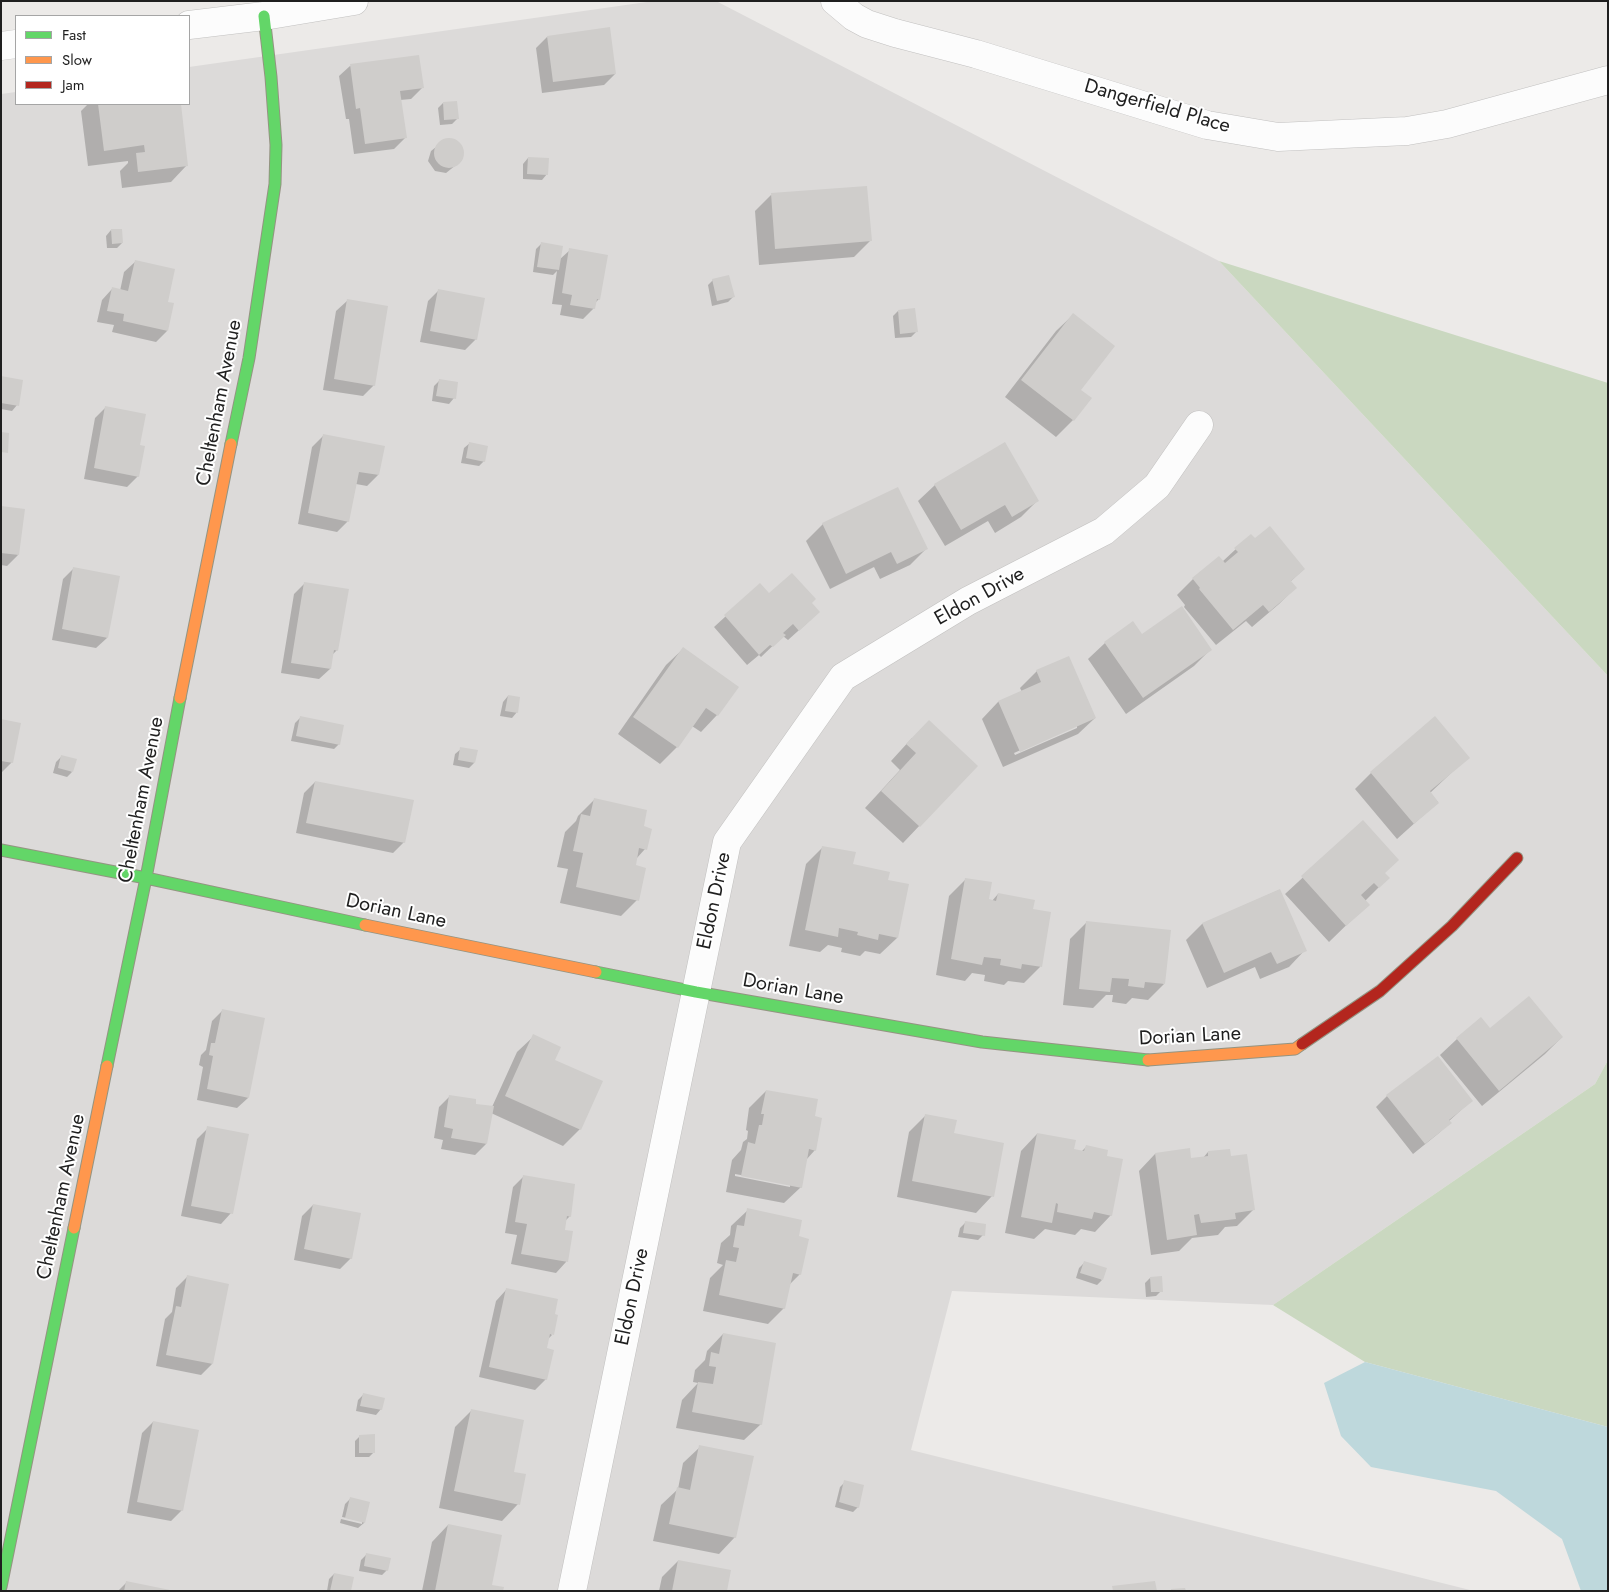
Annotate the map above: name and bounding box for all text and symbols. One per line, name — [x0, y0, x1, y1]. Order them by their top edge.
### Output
legend — [15, 15, 190, 105]
text: Fast — [62, 24, 86, 46]
text: Slow — [62, 49, 92, 71]
text: Jam — [62, 74, 85, 96]
street label: Dangerfield Place — [1081, 75, 1233, 139]
street label: Cheltenham Avenue — [192, 318, 248, 488]
street label: Eldon Drive — [931, 563, 1029, 631]
street label: Cheltenham Avenue — [114, 715, 170, 885]
street label: Eldon Drive — [693, 850, 737, 952]
street label: Dorian Lane — [344, 890, 448, 934]
street label: Dorian Lane — [741, 969, 845, 1011]
street label: Dorian Lane — [1138, 1022, 1242, 1052]
street label: Cheltenham Avenue — [33, 1112, 91, 1282]
street label: Eldon Drive — [611, 1246, 655, 1348]

